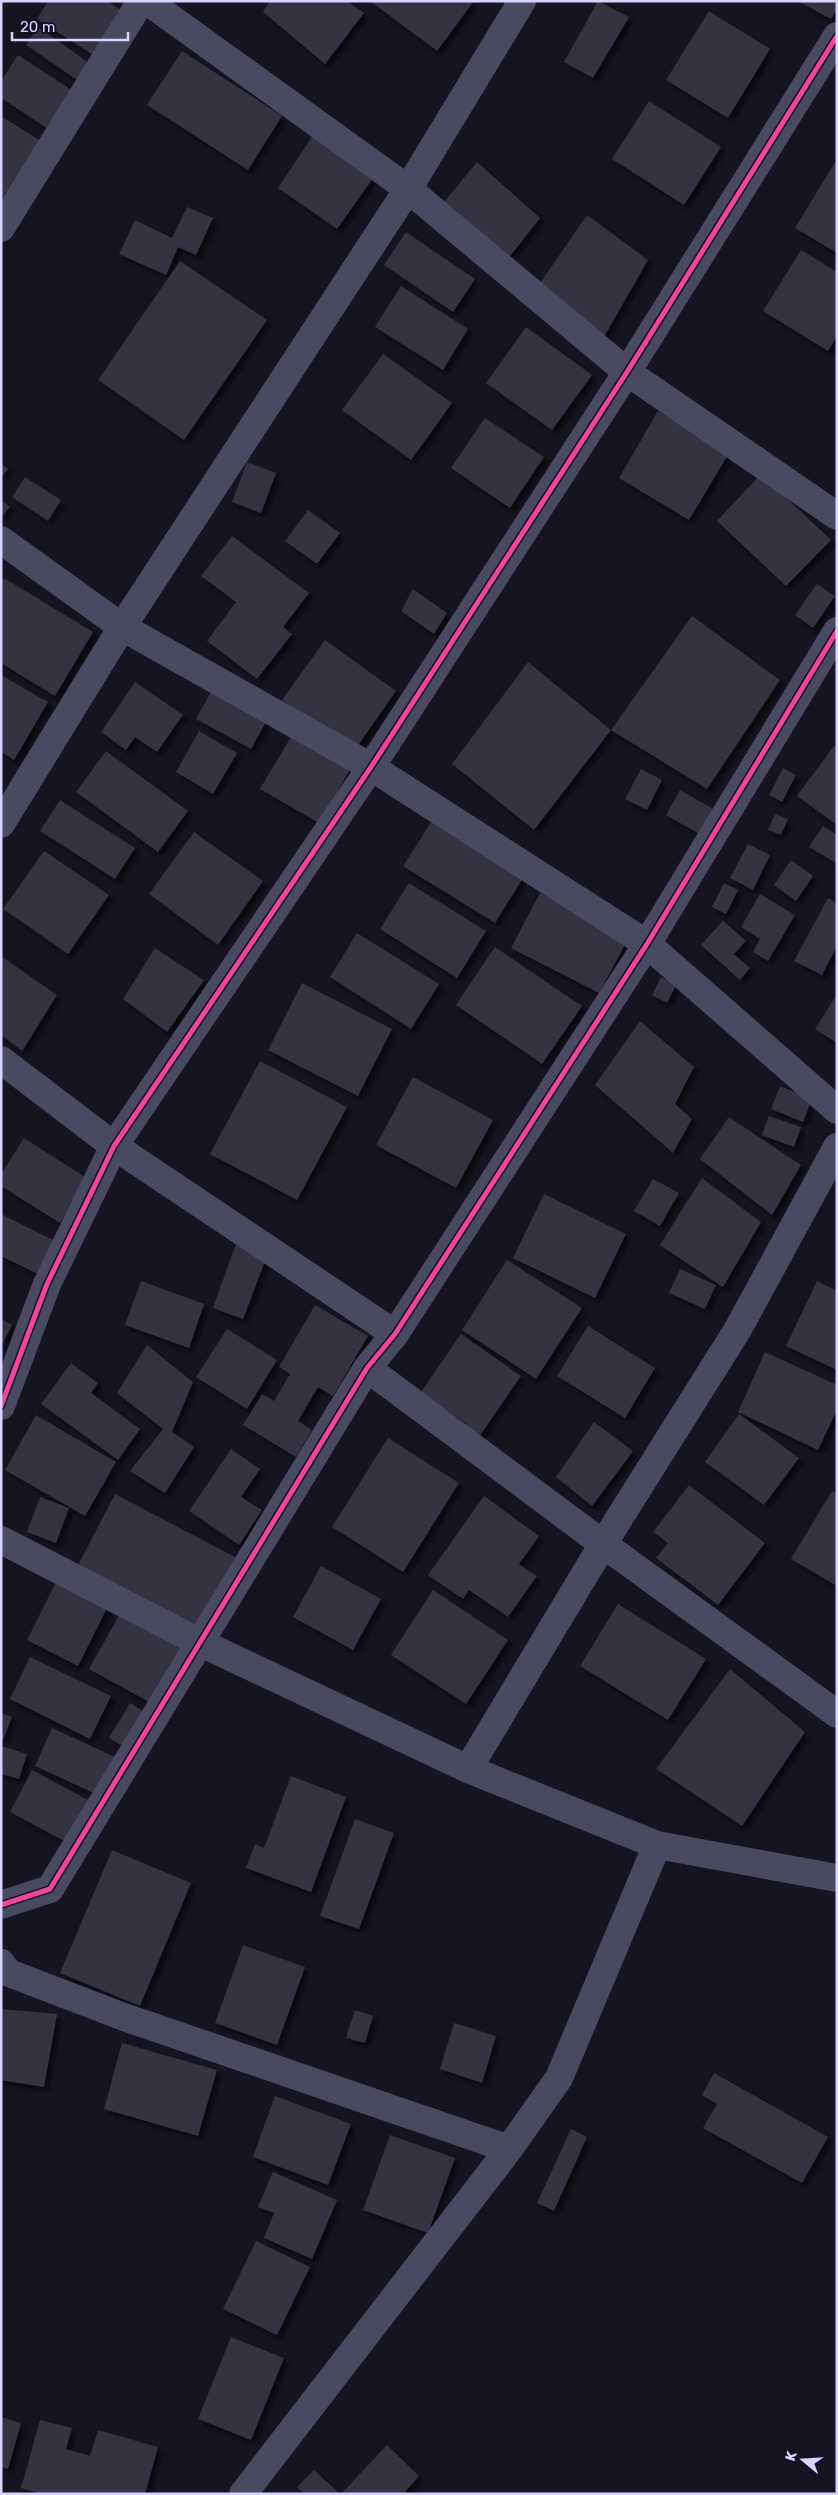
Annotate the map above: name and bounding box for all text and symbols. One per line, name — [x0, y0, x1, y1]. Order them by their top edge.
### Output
scale bar — [12, 10, 129, 42]
text: 20 m — [20, 18, 55, 36]
north arrow — [778, 2435, 828, 2485]
text: K — [782, 2448, 801, 2463]

